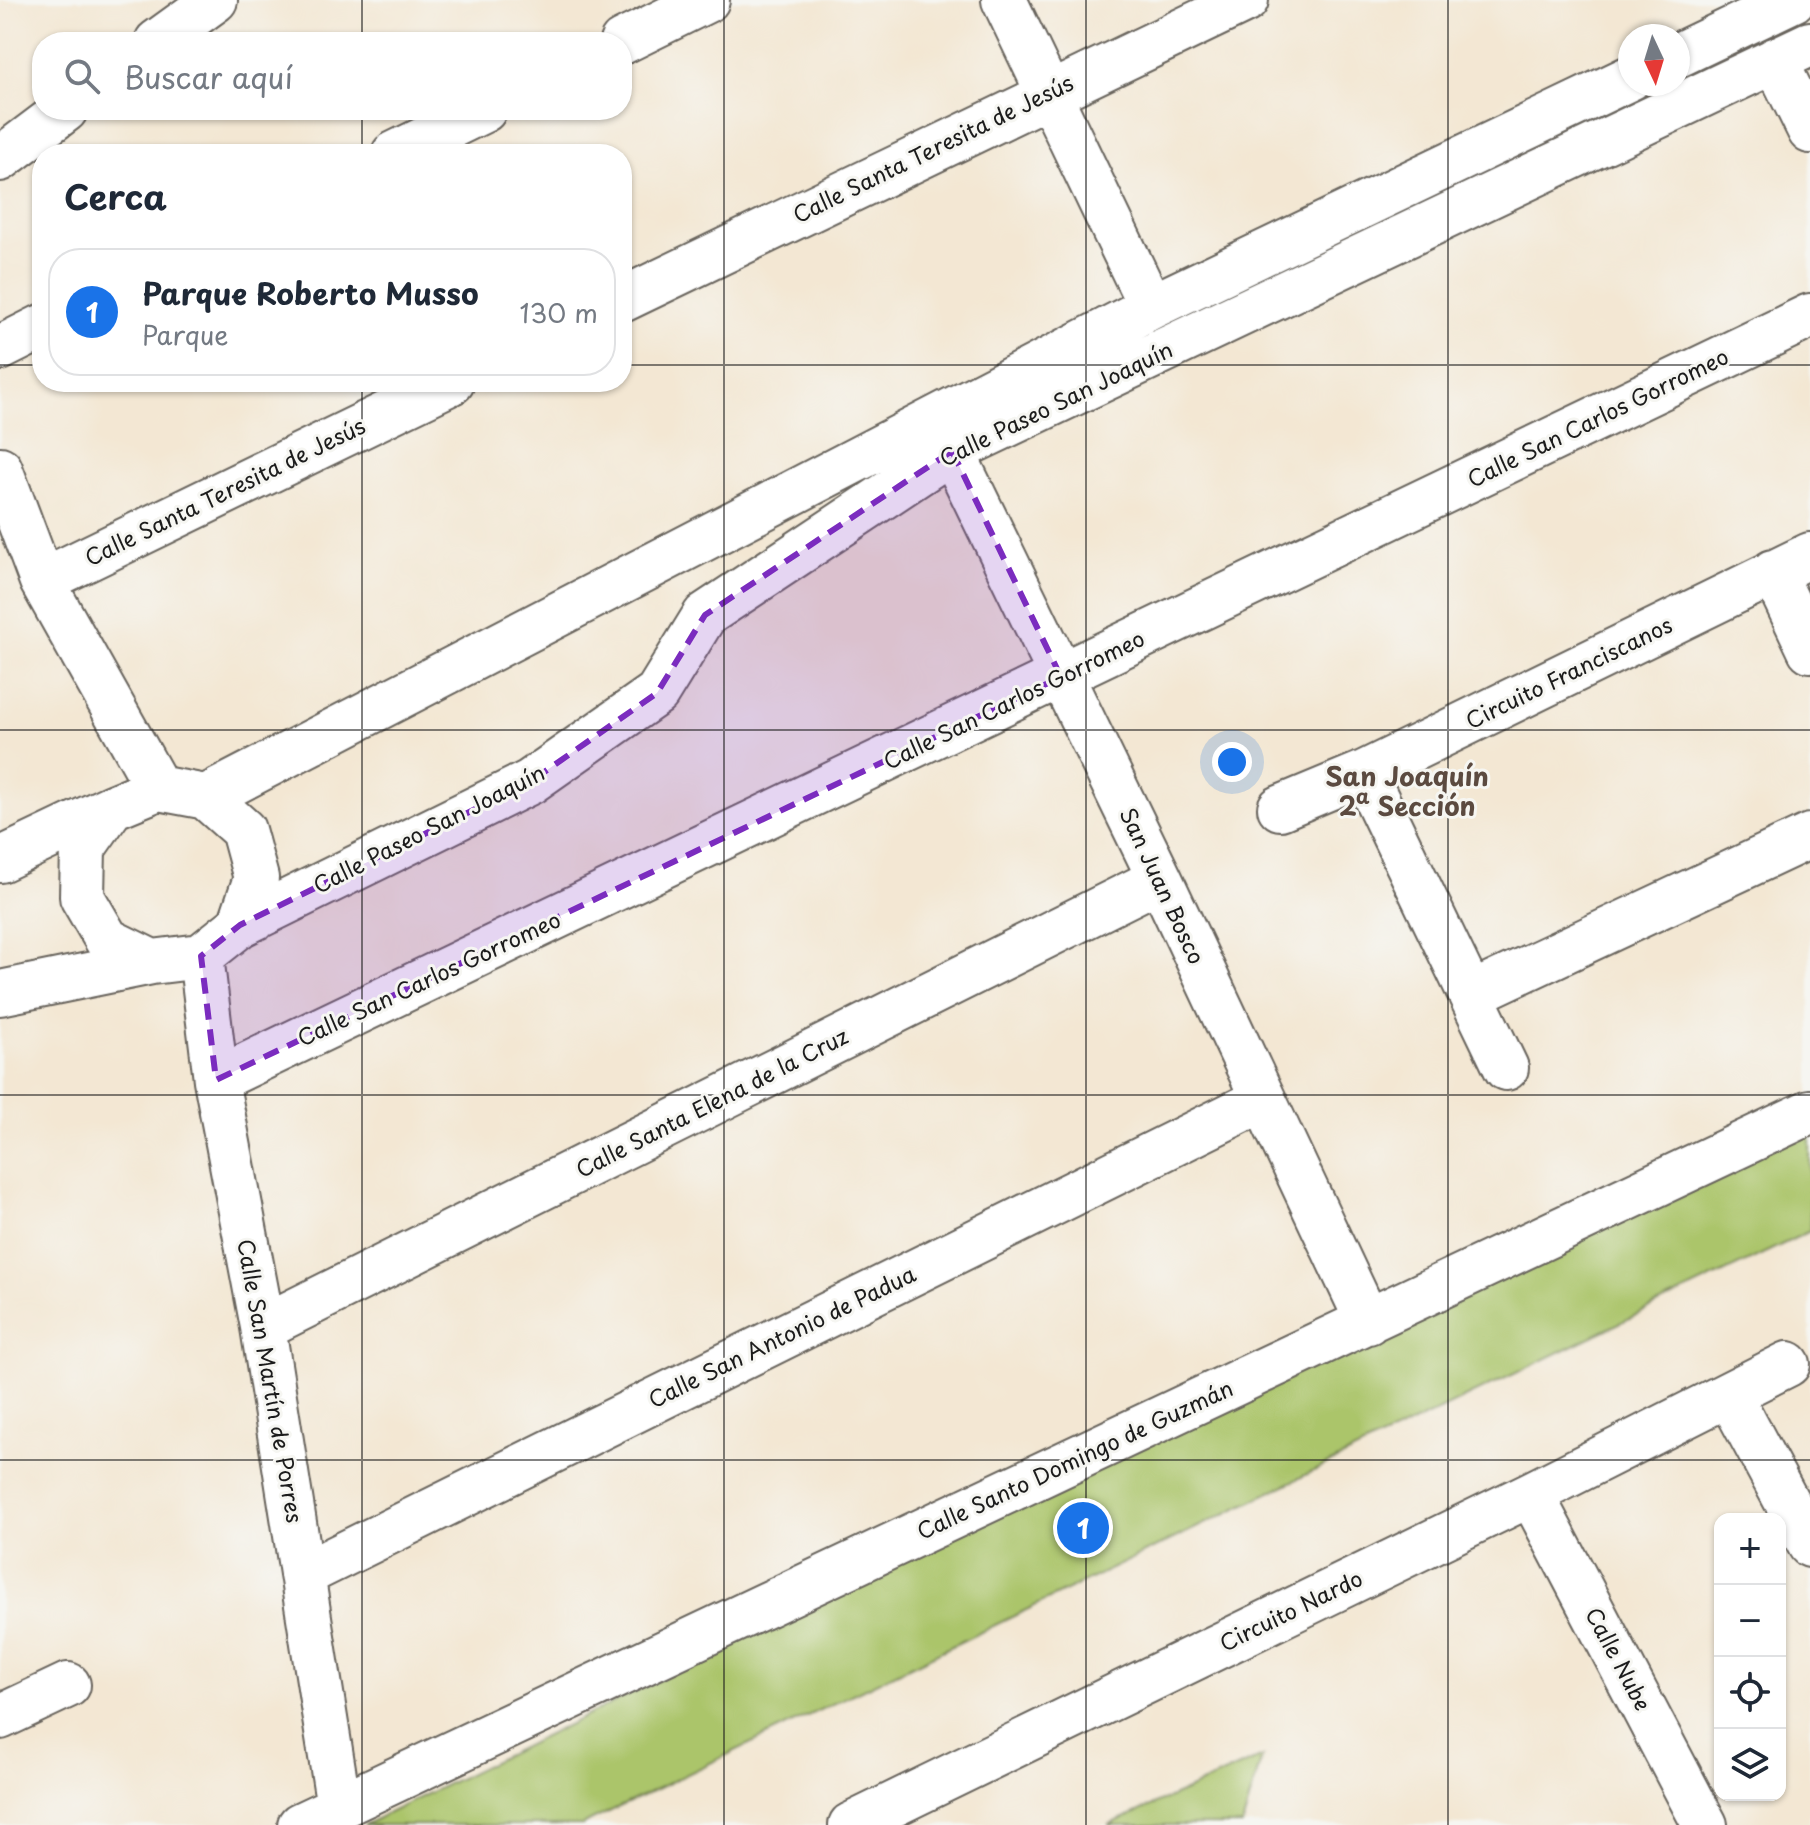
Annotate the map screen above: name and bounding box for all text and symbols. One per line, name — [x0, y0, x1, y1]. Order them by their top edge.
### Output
north arrow — [1618, 24, 1690, 96]
search box — [32, 32, 632, 120]
icon: search — [60, 54, 104, 98]
text: Buscar aquí — [124, 54, 293, 99]
street label: Calle Santa Teresita de Jesús — [787, 65, 1078, 230]
text: Cerca — [64, 170, 167, 222]
text: Parque Roberto Musso — [142, 270, 479, 315]
text: 1 — [86, 293, 98, 332]
text: 130 m — [519, 293, 598, 332]
text: Parque — [142, 315, 229, 354]
street label: Calle Paseo San Joaquín — [933, 332, 1178, 474]
street label: Calle San Carlos Gorromeo — [1461, 339, 1734, 494]
street label: Calle Santa Teresita de Jesús — [79, 408, 370, 573]
street label: Circuito Franciscanos — [1459, 607, 1677, 736]
street label: Calle San Carlos Gorromeo — [877, 621, 1150, 776]
your location — [1212, 742, 1252, 782]
street label: Calle Paseo San Joaquín — [307, 755, 550, 900]
district label: San Joaquín 2ª Sección — [1325, 756, 1489, 825]
street label: San Juan Bosco — [1113, 802, 1214, 969]
street label: Calle San Carlos Gorromeo — [291, 902, 565, 1053]
street label: Calle Santa Elena de la Cruz — [569, 1018, 853, 1185]
street label: Calle San Martín de Porres — [230, 1236, 313, 1525]
street label: Calle San Antonio de Padua — [642, 1256, 921, 1415]
street label: Calle Santo Domingo de Guzmán — [911, 1371, 1238, 1547]
pin: 1 — [1057, 1498, 1109, 1558]
map controls — [1714, 1513, 1786, 1801]
button: + — [1714, 1513, 1786, 1585]
street label: Circuito Nardo — [1213, 1561, 1367, 1659]
button: − — [1714, 1585, 1786, 1657]
street label: Calle Nube — [1578, 1601, 1660, 1716]
button: locate — [1714, 1657, 1786, 1729]
button: layers — [1714, 1729, 1786, 1801]

